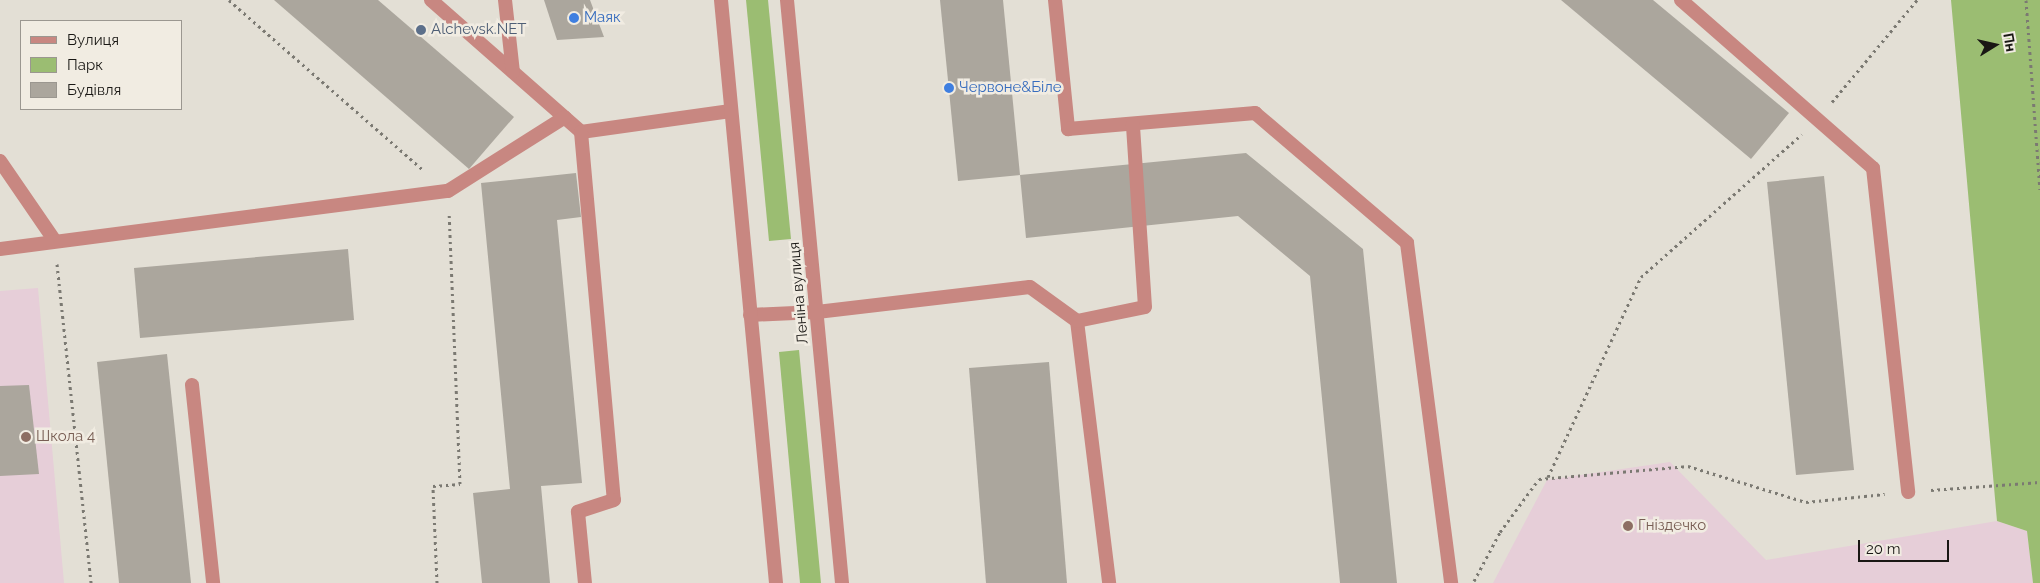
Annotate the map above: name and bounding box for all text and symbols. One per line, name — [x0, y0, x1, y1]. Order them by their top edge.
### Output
place label: Маяк — [584, 9, 621, 27]
marker: Маяк — [568, 12, 580, 24]
legend — [20, 20, 182, 110]
north arrow — [1970, 20, 2020, 70]
place label: Alchevsk.NET — [431, 21, 526, 39]
marker: Alchevsk.NET — [415, 24, 427, 36]
text: Вулиця — [67, 31, 119, 49]
text: Пн — [2000, 32, 2019, 53]
text: Парк — [67, 56, 103, 74]
place label: Червоне&Біле — [959, 79, 1062, 97]
text: Будівля — [67, 81, 121, 99]
marker: Червоне&Біле — [943, 82, 955, 94]
street label: Леніна вулиця — [786, 241, 812, 345]
place label: Школа 4 — [36, 428, 95, 446]
marker: Школа 4 — [20, 431, 32, 443]
place label: Гніздечко — [1638, 517, 1706, 535]
marker: Гніздечко — [1622, 520, 1634, 532]
scale bar — [1860, 530, 1951, 562]
text: 20 m — [1866, 540, 1901, 558]

